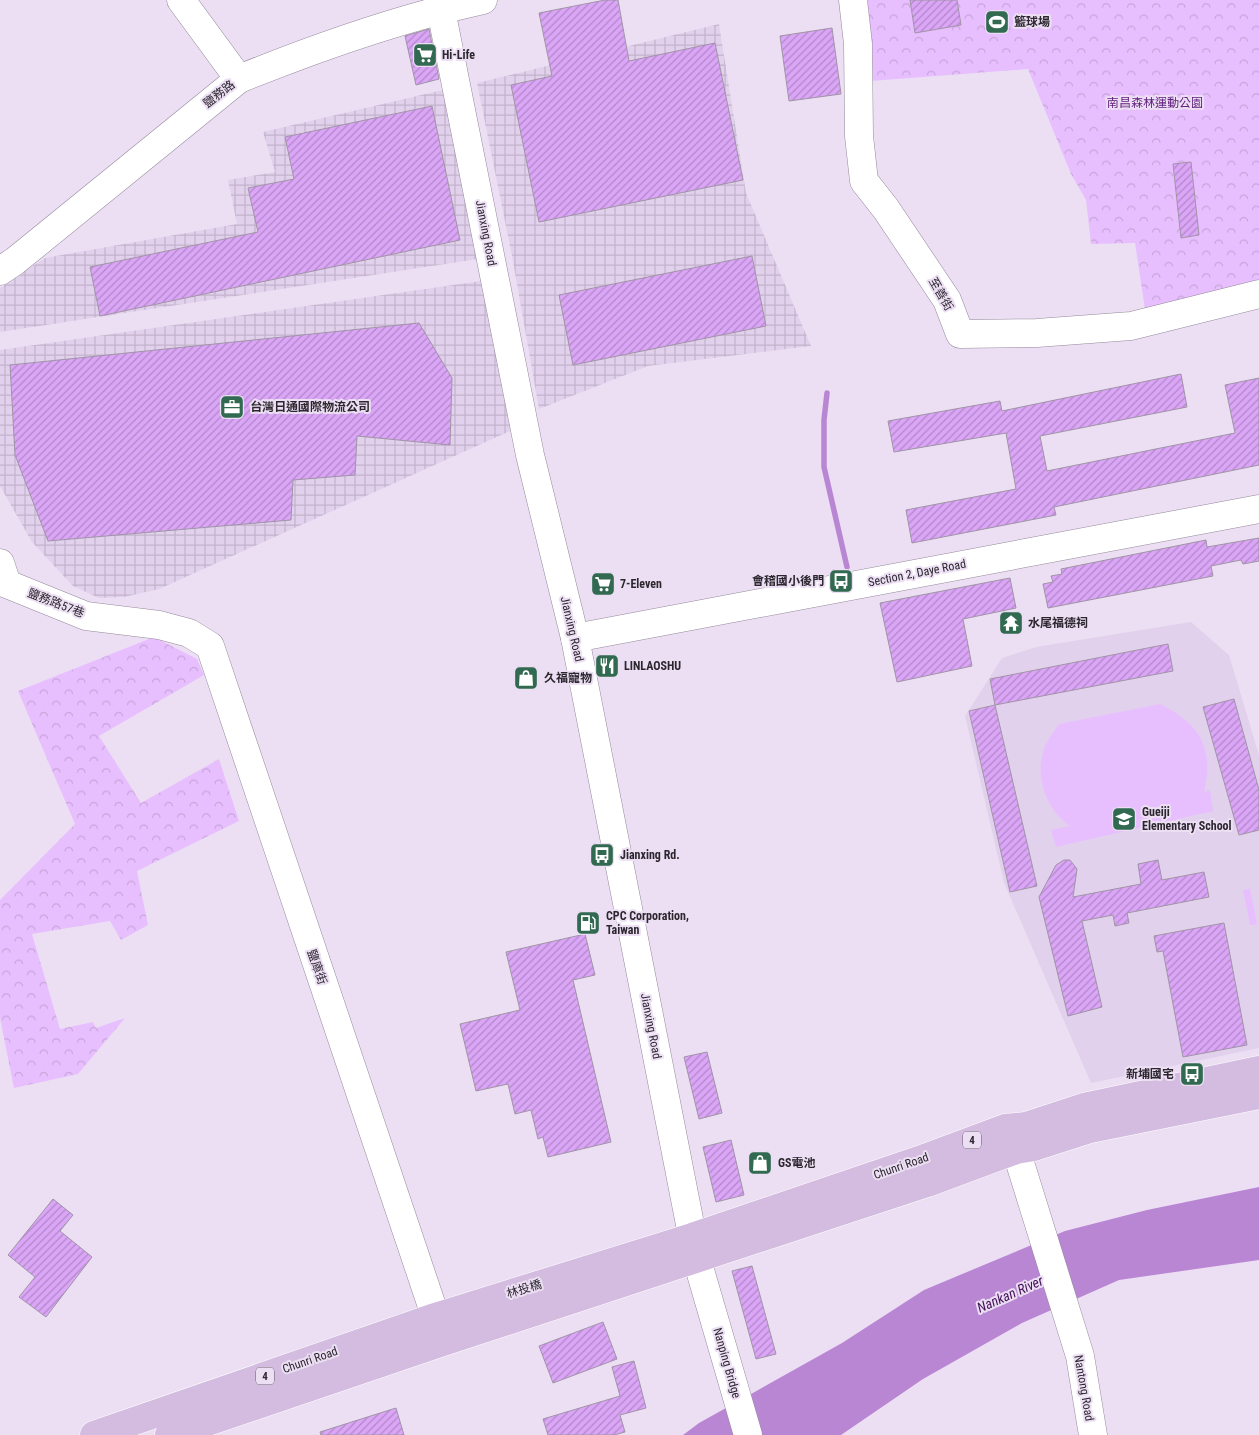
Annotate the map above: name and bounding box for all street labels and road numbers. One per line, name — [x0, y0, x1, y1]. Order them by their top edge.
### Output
street label: 鹽務路 — [201, 77, 237, 111]
street label: Jianxing Road — [473, 199, 499, 267]
street label: 至善街 — [926, 275, 956, 313]
street label: Section 2, Daye Road — [867, 557, 967, 589]
street label: 鹽務路57巷 — [26, 586, 86, 620]
street label: Jianxing Road — [558, 595, 586, 663]
street label: 鹽庫街 — [305, 948, 329, 986]
street label: Jianxing Road — [638, 992, 664, 1060]
road number: 4 — [963, 1132, 981, 1148]
street label: Chunri Road — [872, 1150, 930, 1182]
street label: 林投橋 — [505, 1277, 543, 1301]
street label: Nanping Bridge — [710, 1326, 744, 1400]
street label: Chunri Road — [281, 1344, 339, 1376]
street label: Nantong Road — [1071, 1354, 1097, 1422]
road number: 4 — [256, 1368, 274, 1384]

